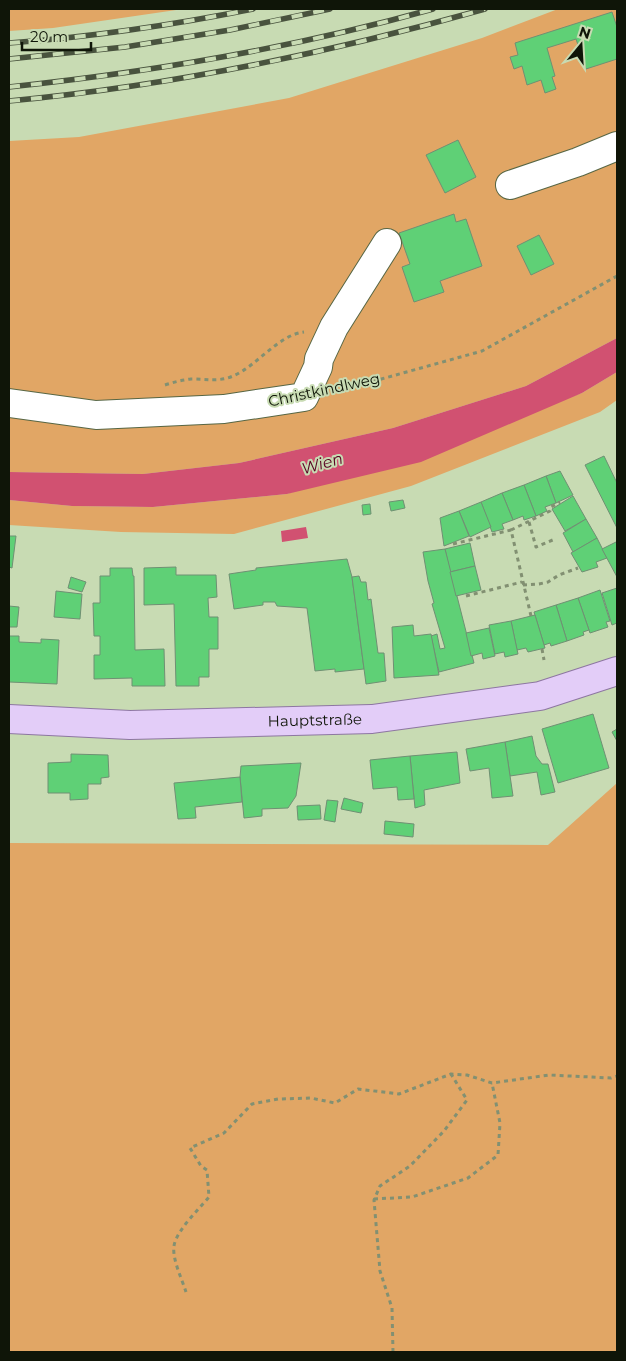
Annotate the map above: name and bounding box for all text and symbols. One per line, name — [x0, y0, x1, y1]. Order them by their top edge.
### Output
scale bar — [22, 20, 91, 52]
north arrow — [556, 20, 606, 70]
text: N — [577, 22, 593, 43]
text: 20 m — [30, 27, 68, 46]
street label: Christkindlweg — [266, 368, 382, 411]
water label: Wien — [299, 449, 345, 478]
street label: Hauptstraße — [267, 709, 362, 731]

